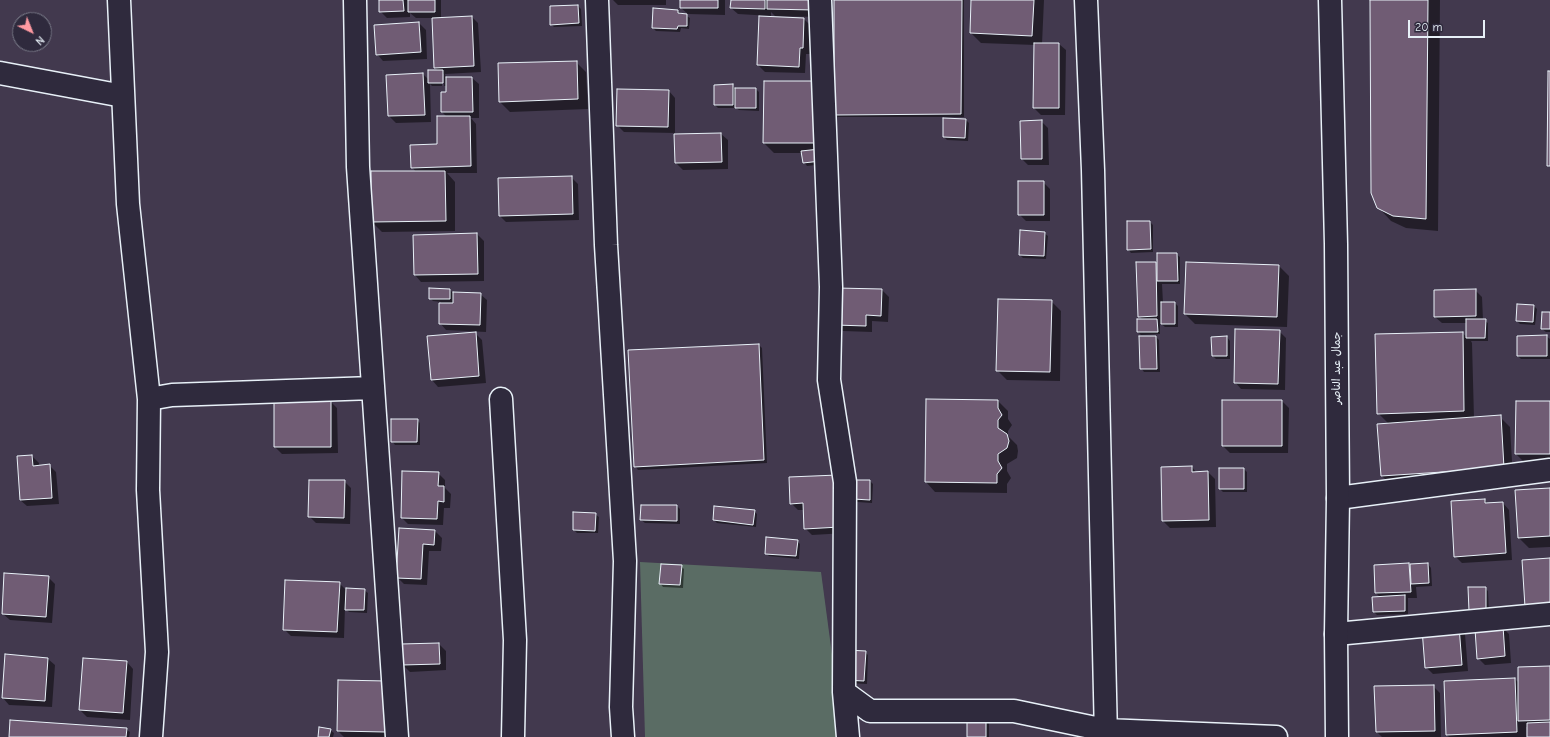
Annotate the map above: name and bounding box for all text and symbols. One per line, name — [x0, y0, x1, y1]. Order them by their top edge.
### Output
north arrow — [12, 12, 52, 52]
scale bar — [1410, 12, 1487, 38]
text: 20 m — [1415, 20, 1443, 34]
text: N — [33, 33, 47, 48]
street label: جمال عبد الناصر — [1330, 332, 1344, 404]

